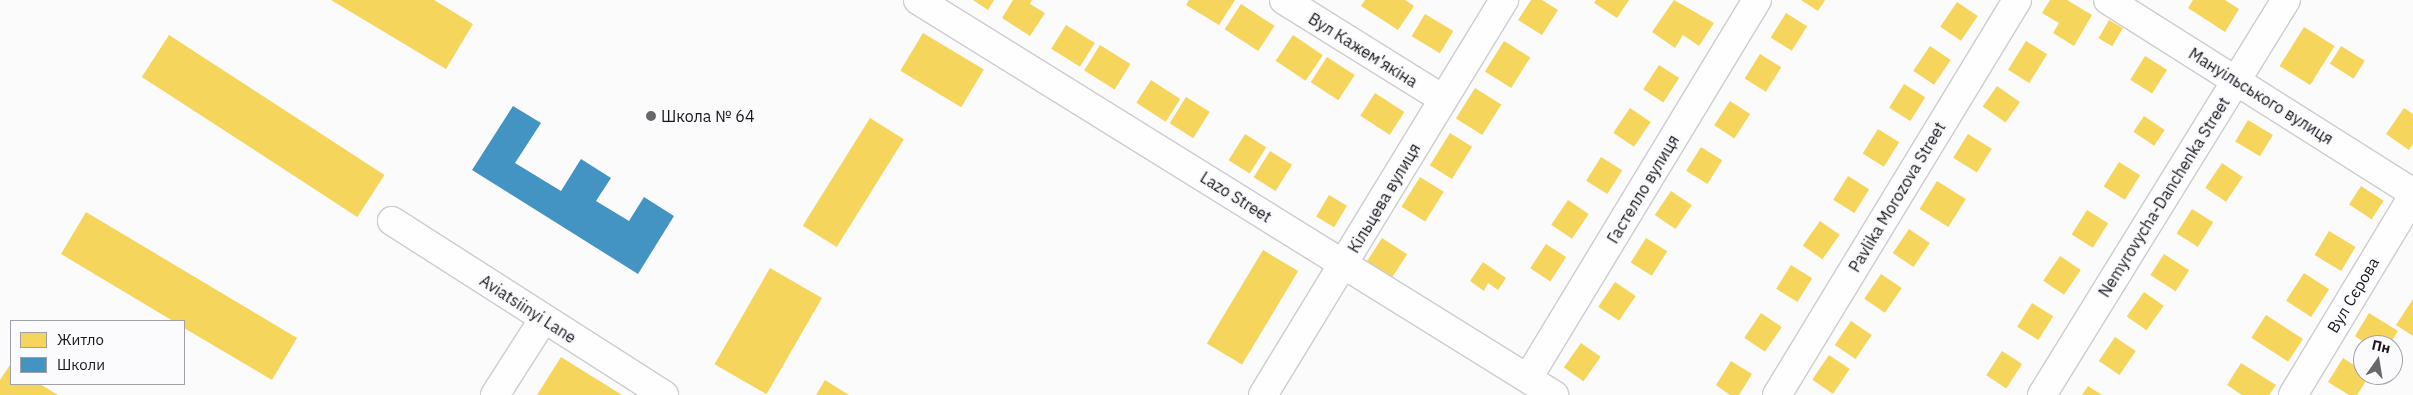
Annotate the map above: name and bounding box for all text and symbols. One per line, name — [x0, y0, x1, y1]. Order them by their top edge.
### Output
street label: Вул Кажем'якіна — [1305, 9, 1421, 91]
street label: Мануільського вулиця — [2185, 44, 2337, 148]
street label: Nemyrovycha-Danchenka Street — [2094, 93, 2234, 301]
place label: Школа № 64 — [661, 106, 755, 126]
marker: Школа № 64 — [645, 110, 657, 122]
street label: Pavlika Morozova Street — [1845, 119, 1949, 275]
street label: Гастелло вулиця — [1603, 131, 1683, 247]
street label: Кільцева вулиця — [1344, 140, 1424, 256]
street label: Lazo Street — [1197, 168, 1275, 226]
street label: Вул Сєрова — [2323, 254, 2383, 336]
street label: Aviatsiinyi Lane — [476, 271, 580, 347]
legend — [10, 320, 185, 385]
text: Житло — [57, 330, 104, 349]
north arrow — [2353, 335, 2403, 385]
text: Пн — [2370, 336, 2392, 357]
text: Школи — [57, 355, 105, 374]

